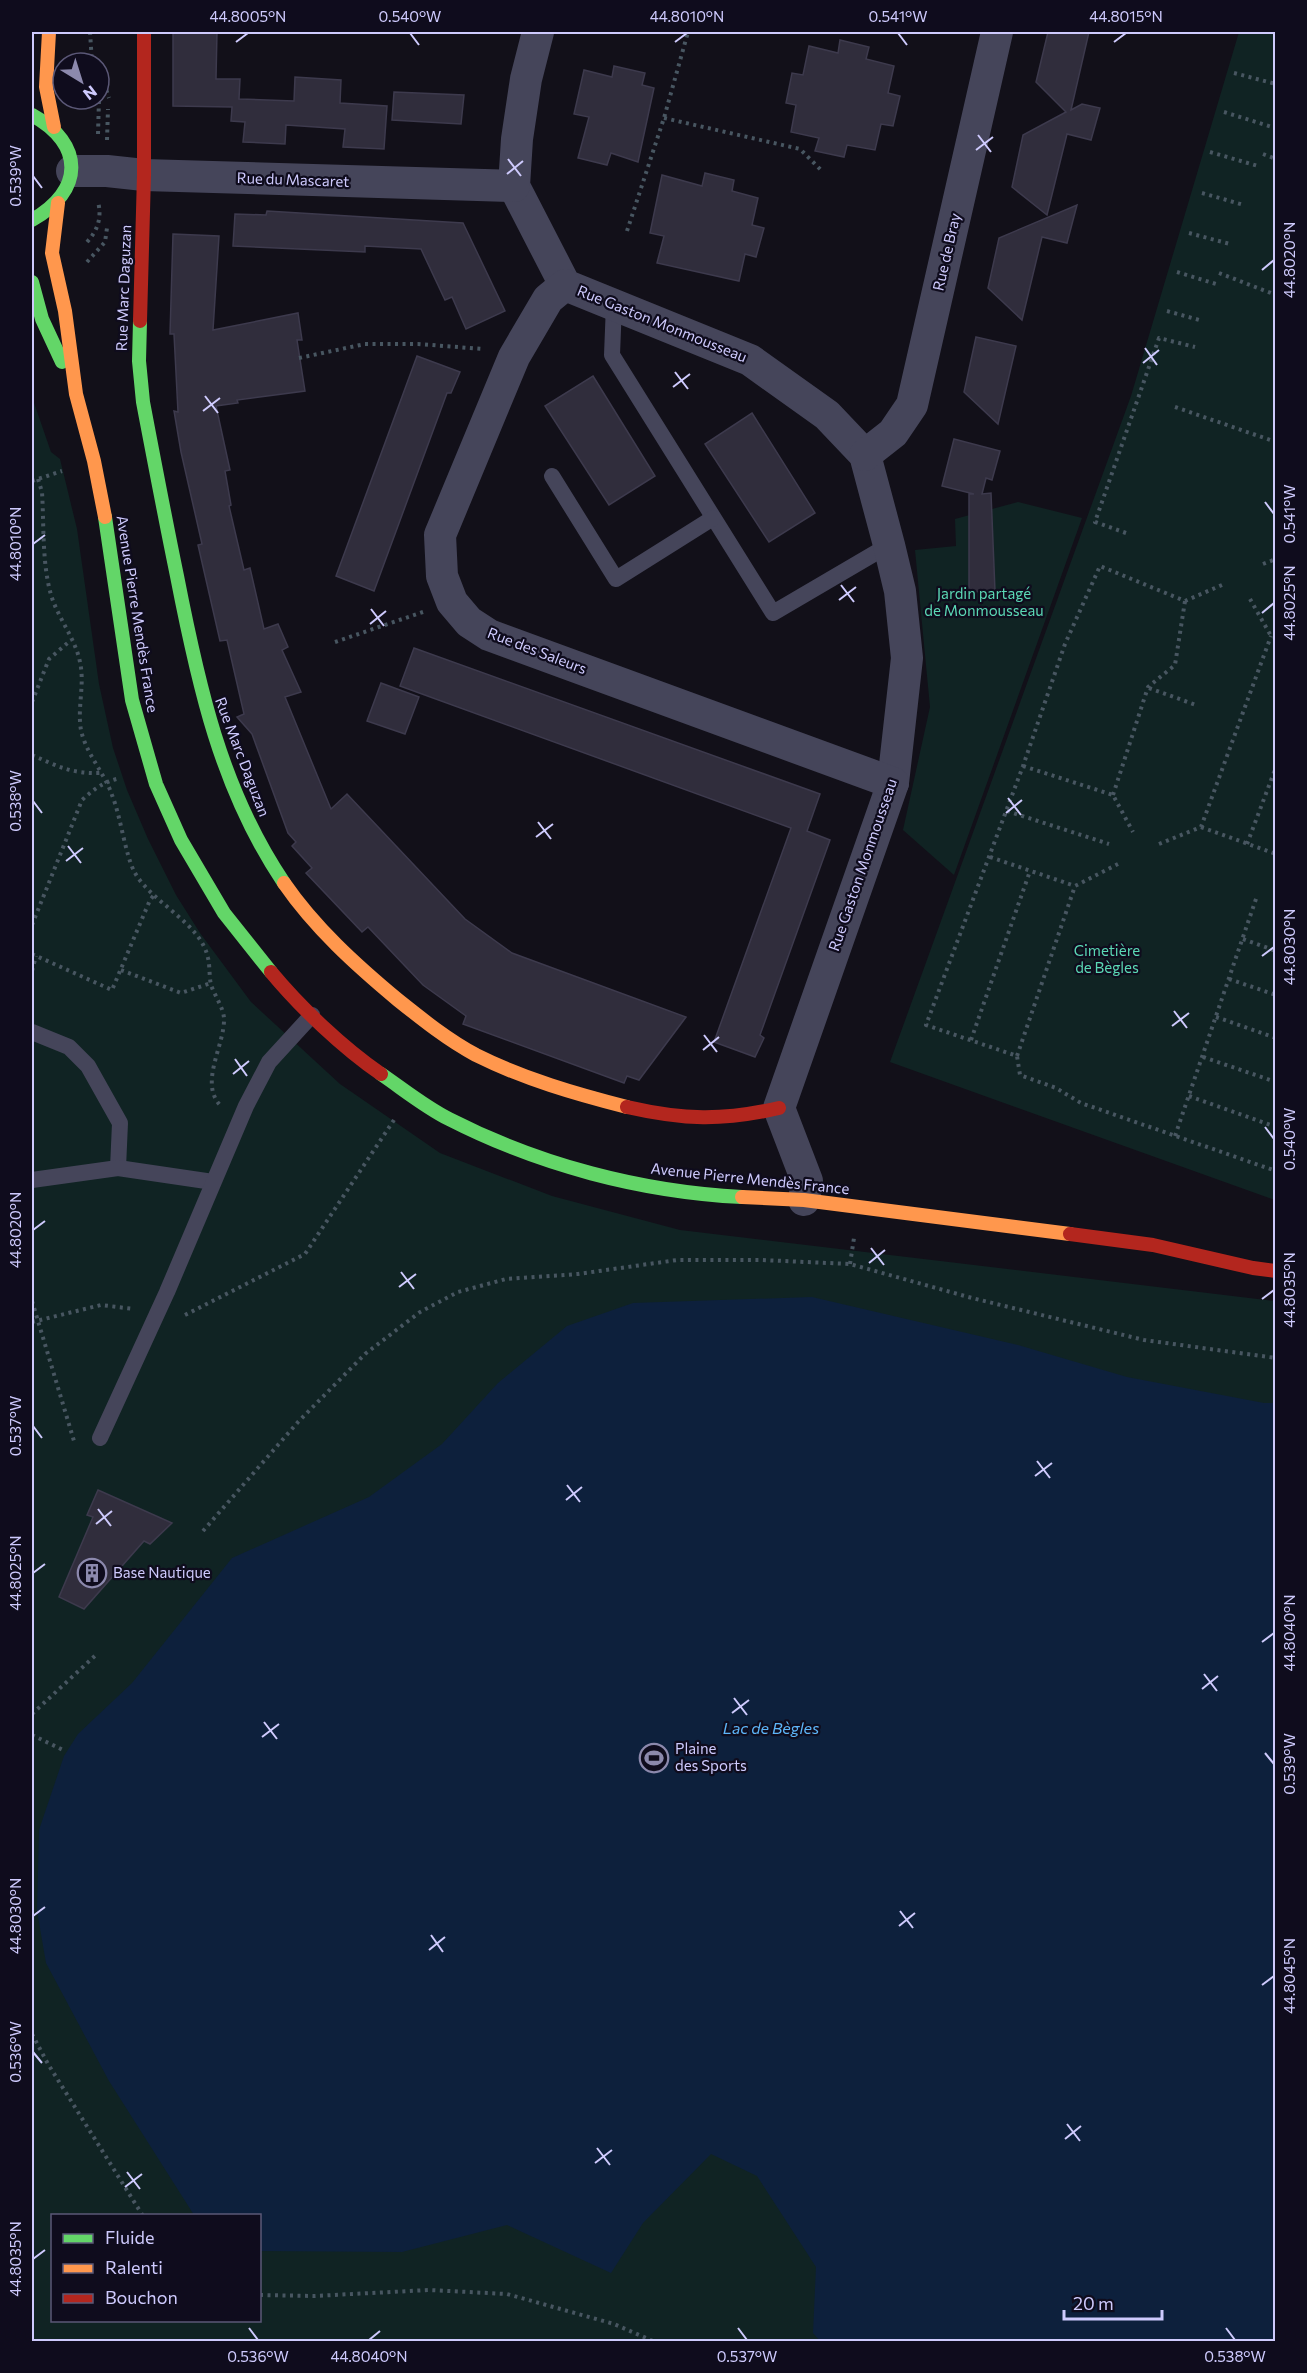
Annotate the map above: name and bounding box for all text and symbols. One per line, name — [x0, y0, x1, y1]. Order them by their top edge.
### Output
text: 44.8005°N — [210, 7, 286, 25]
text: 0.540°W — [379, 7, 441, 25]
text: 44.8010°N — [650, 7, 724, 25]
text: 0.541°W — [868, 7, 928, 25]
text: 44.8015°N — [1089, 7, 1163, 25]
north arrow — [51, 51, 111, 111]
text: N — [80, 82, 101, 104]
text: 0.539°W — [6, 145, 24, 207]
street label: Rue du Mascaret — [236, 168, 350, 190]
street label: Rue de Bray — [928, 211, 964, 293]
text: 44.8020°N — [1280, 222, 1298, 298]
street label: Rue Marc Daguzan — [112, 224, 134, 351]
street label: Rue Gaston Monmousseau — [575, 281, 750, 365]
text: 0.541°W — [1280, 484, 1298, 544]
text: 44.8010°N — [6, 507, 24, 581]
street label: Avenue Pierre Mendès France — [113, 514, 163, 714]
text: 44.8025°N — [1280, 565, 1298, 641]
park label: Jardin partagé de Monmousseau — [924, 584, 1044, 619]
street label: Rue des Saleurs — [485, 623, 590, 677]
street label: Rue Marc Daguzan — [212, 694, 274, 819]
text: 0.538°W — [6, 770, 24, 832]
street label: Rue Gaston Monmousseau — [824, 776, 900, 953]
text: 44.8030°N — [1280, 909, 1298, 985]
park label: Cimetière de Bègles — [1074, 941, 1140, 976]
text: 0.540°W — [1280, 1108, 1298, 1170]
street label: Avenue Pierre Mendès France — [650, 1159, 850, 1197]
text: 44.8020°N — [6, 1192, 24, 1268]
text: 44.8035°N — [1280, 1252, 1298, 1328]
text: 0.537°W — [6, 1396, 24, 1456]
text: 44.8025°N — [6, 1535, 24, 1611]
building icon: Base Nautique — [76, 1557, 108, 1589]
place label: Base Nautique — [113, 1563, 211, 1581]
text: 44.8040°N — [1280, 1594, 1298, 1672]
water label: Lac de Bègles — [723, 1718, 819, 1737]
text: 0.539°W — [1280, 1733, 1298, 1795]
place label: Plaine des Sports — [675, 1739, 747, 1774]
sports icon: Plaine des Sports — [638, 1742, 670, 1774]
text: 44.8030°N — [6, 1878, 24, 1954]
text: 44.8045°N — [1280, 1938, 1298, 2014]
text: 0.536°W — [6, 2021, 24, 2083]
legend — [51, 2214, 261, 2322]
text: 44.8035°N — [6, 2221, 24, 2297]
text: Fluide — [105, 2226, 154, 2248]
text: Ralenti — [105, 2256, 163, 2278]
scale bar — [1064, 2283, 1162, 2321]
text: Bouchon — [105, 2286, 178, 2308]
text: 20 m — [1073, 2292, 1114, 2314]
text: 0.536°W — [227, 2347, 289, 2365]
text: 44.8040°N — [330, 2347, 408, 2365]
text: 0.537°W — [717, 2347, 777, 2365]
text: 0.538°W — [1204, 2347, 1266, 2365]

